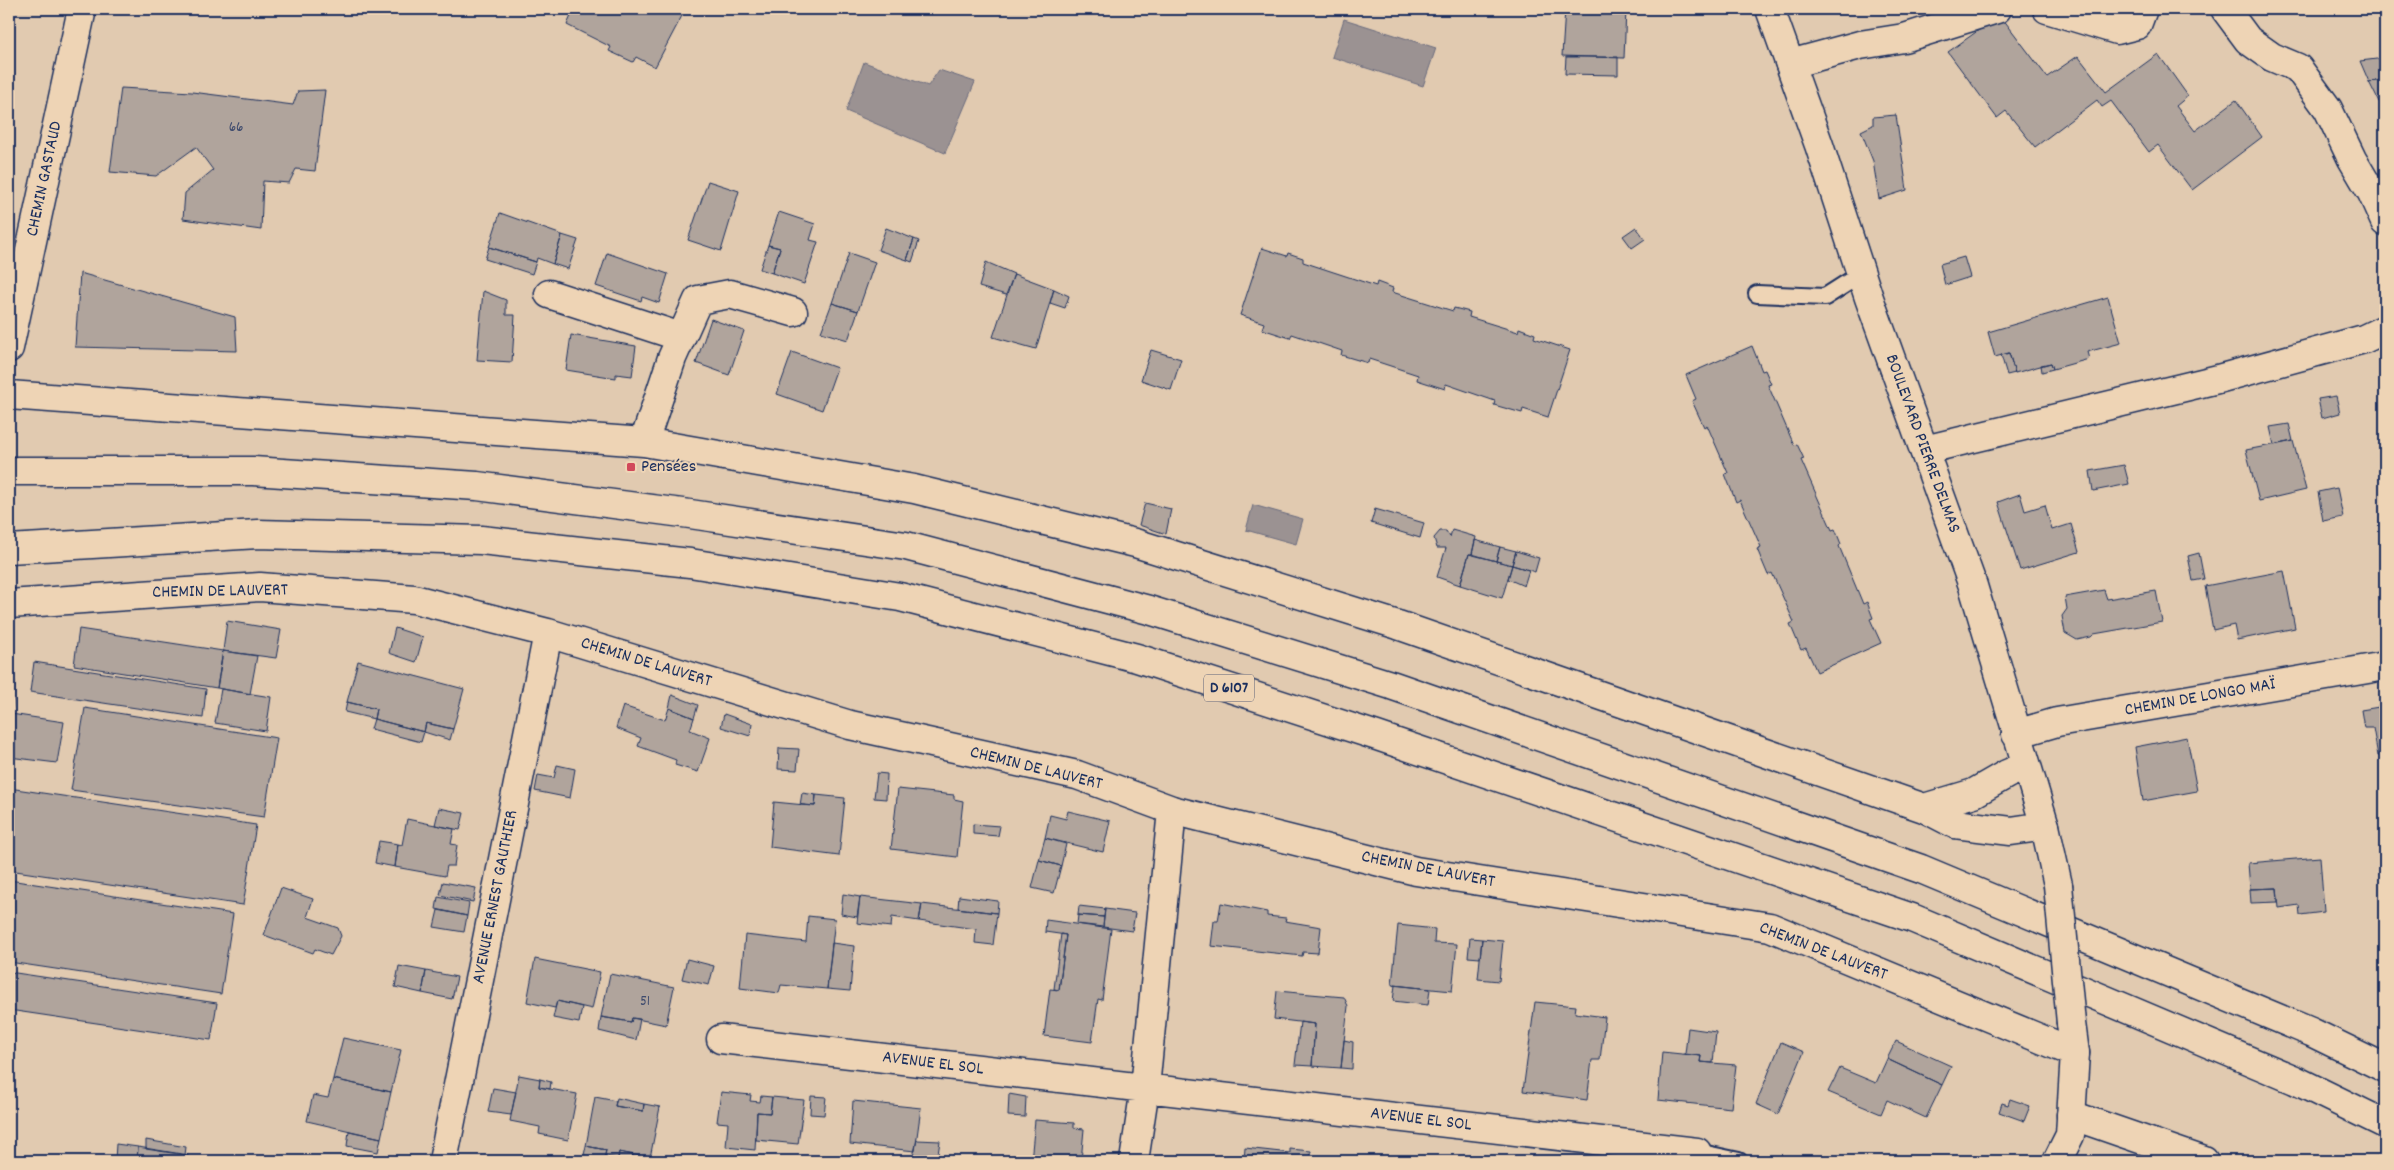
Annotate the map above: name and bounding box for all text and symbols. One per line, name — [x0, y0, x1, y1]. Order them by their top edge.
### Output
house number: 66 — [229, 117, 243, 139]
street label: CHEMIN GASTAUD — [21, 119, 69, 239]
street label: BOULEVARD PIERRE DELMAS — [1878, 351, 1966, 537]
place label: Pensées — [641, 455, 696, 480]
marker: Pensées — [625, 461, 637, 473]
street label: CHEMIN DE LAUVERT — [152, 578, 288, 606]
street label: CHEMIN DE LAUVERT — [577, 631, 715, 695]
street label: CHEMIN DE LONGO MAÏ — [2123, 672, 2278, 724]
road number: D 6107 — [1204, 674, 1254, 701]
street label: CHEMIN DE LAUVERT — [967, 740, 1105, 798]
street label: AVENUE ERNEST GAUTHIER — [467, 808, 525, 986]
street label: CHEMIN DE LAUVERT — [1359, 845, 1497, 895]
street label: CHEMIN DE LAUVERT — [1755, 916, 1891, 988]
house number: 51 — [640, 991, 650, 1013]
street label: AVENUE EL SOL — [881, 1045, 986, 1083]
street label: AVENUE EL SOL — [1369, 1101, 1474, 1139]

